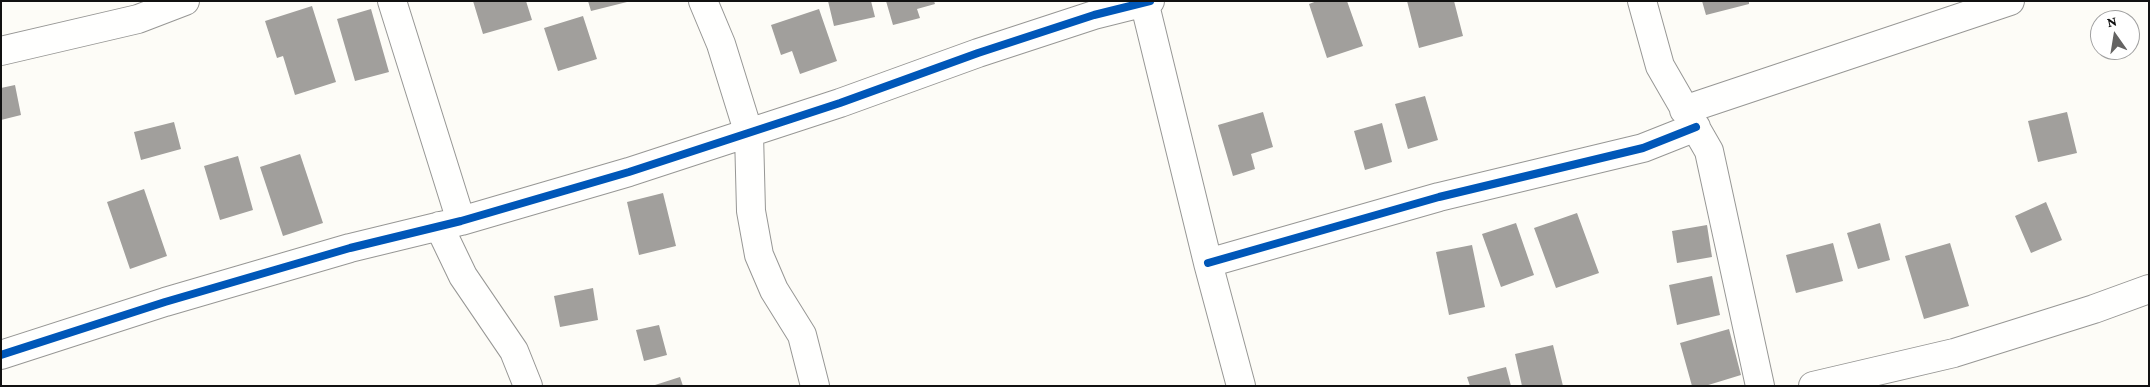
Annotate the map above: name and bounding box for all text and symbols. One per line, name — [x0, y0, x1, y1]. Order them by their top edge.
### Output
north arrow — [2090, 10, 2140, 60]
text: N — [2105, 12, 2118, 30]

